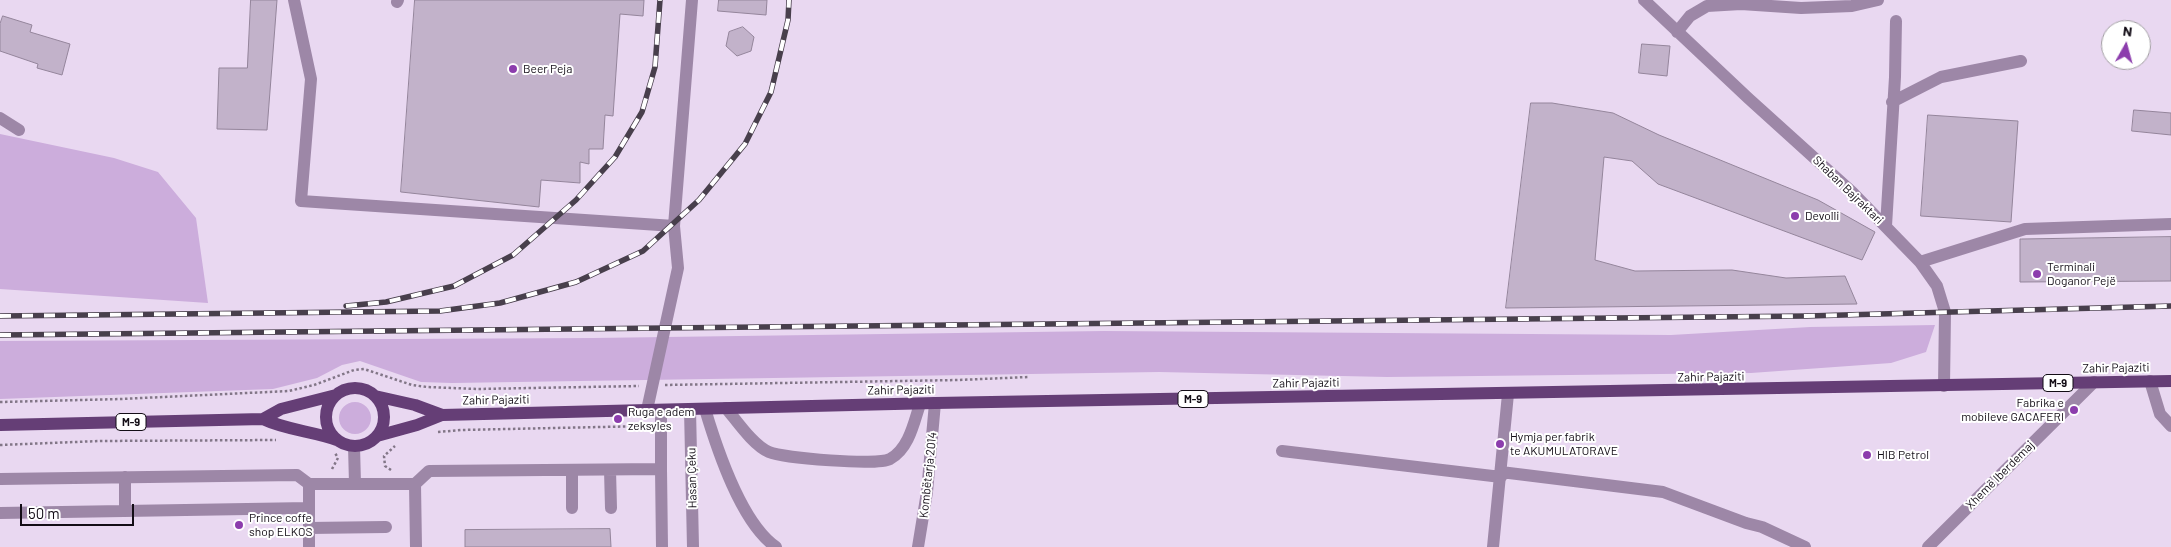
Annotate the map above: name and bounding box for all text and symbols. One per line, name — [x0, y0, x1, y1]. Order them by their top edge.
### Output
north arrow — [2101, 20, 2151, 70]
text: N — [2122, 22, 2133, 40]
place label: Beer Peja — [523, 62, 572, 76]
marker: Beer Peja — [507, 63, 519, 75]
street label: Shaban Bajraktari — [1810, 153, 1886, 227]
place label: Devolli — [1805, 209, 1839, 223]
marker: Devolli — [1789, 210, 1801, 222]
place label: Terminali Doganor Pejë — [2047, 260, 2116, 288]
marker: Terminali Doganor Pejë — [2031, 268, 2043, 280]
street label: Zahir Pajaziti — [2082, 360, 2150, 376]
street label: Zahir Pajaziti — [1677, 369, 1745, 385]
road number: M-9 — [2043, 374, 2073, 392]
street label: Zahir Pajaziti — [1272, 375, 1340, 391]
street label: Zahir Pajaziti — [867, 382, 935, 398]
road number: M-9 — [1178, 390, 1208, 408]
street label: Zahir Pajaziti — [462, 392, 530, 408]
place label: Fabrika e mobileve GACAFERI — [1961, 396, 2064, 424]
marker: Fabrika e mobileve GACAFERI — [2068, 404, 2080, 416]
place label: Ruga e adem zeksyles — [628, 405, 695, 433]
marker: Ruga e adem zeksyles — [612, 413, 624, 425]
road number: M-9 — [116, 414, 146, 431]
place label: Hymja per fabrik te AKUMULATORAVE — [1510, 430, 1618, 458]
street label: Kombëtarja 2014 — [916, 431, 940, 519]
marker: Hymja per fabrik te AKUMULATORAVE — [1494, 438, 1506, 450]
street label: Xhemë Iberdemaj — [1963, 438, 2037, 512]
street label: Hasan Çeku — [684, 447, 700, 509]
place label: HIB Petrol — [1877, 448, 1929, 462]
marker: HIB Petrol — [1861, 449, 1873, 461]
scale bar — [22, 494, 136, 526]
text: 50 m — [28, 504, 60, 522]
place label: Prince coffe shop ELKOS — [249, 511, 312, 539]
marker: Prince coffe shop ELKOS — [233, 519, 245, 531]

